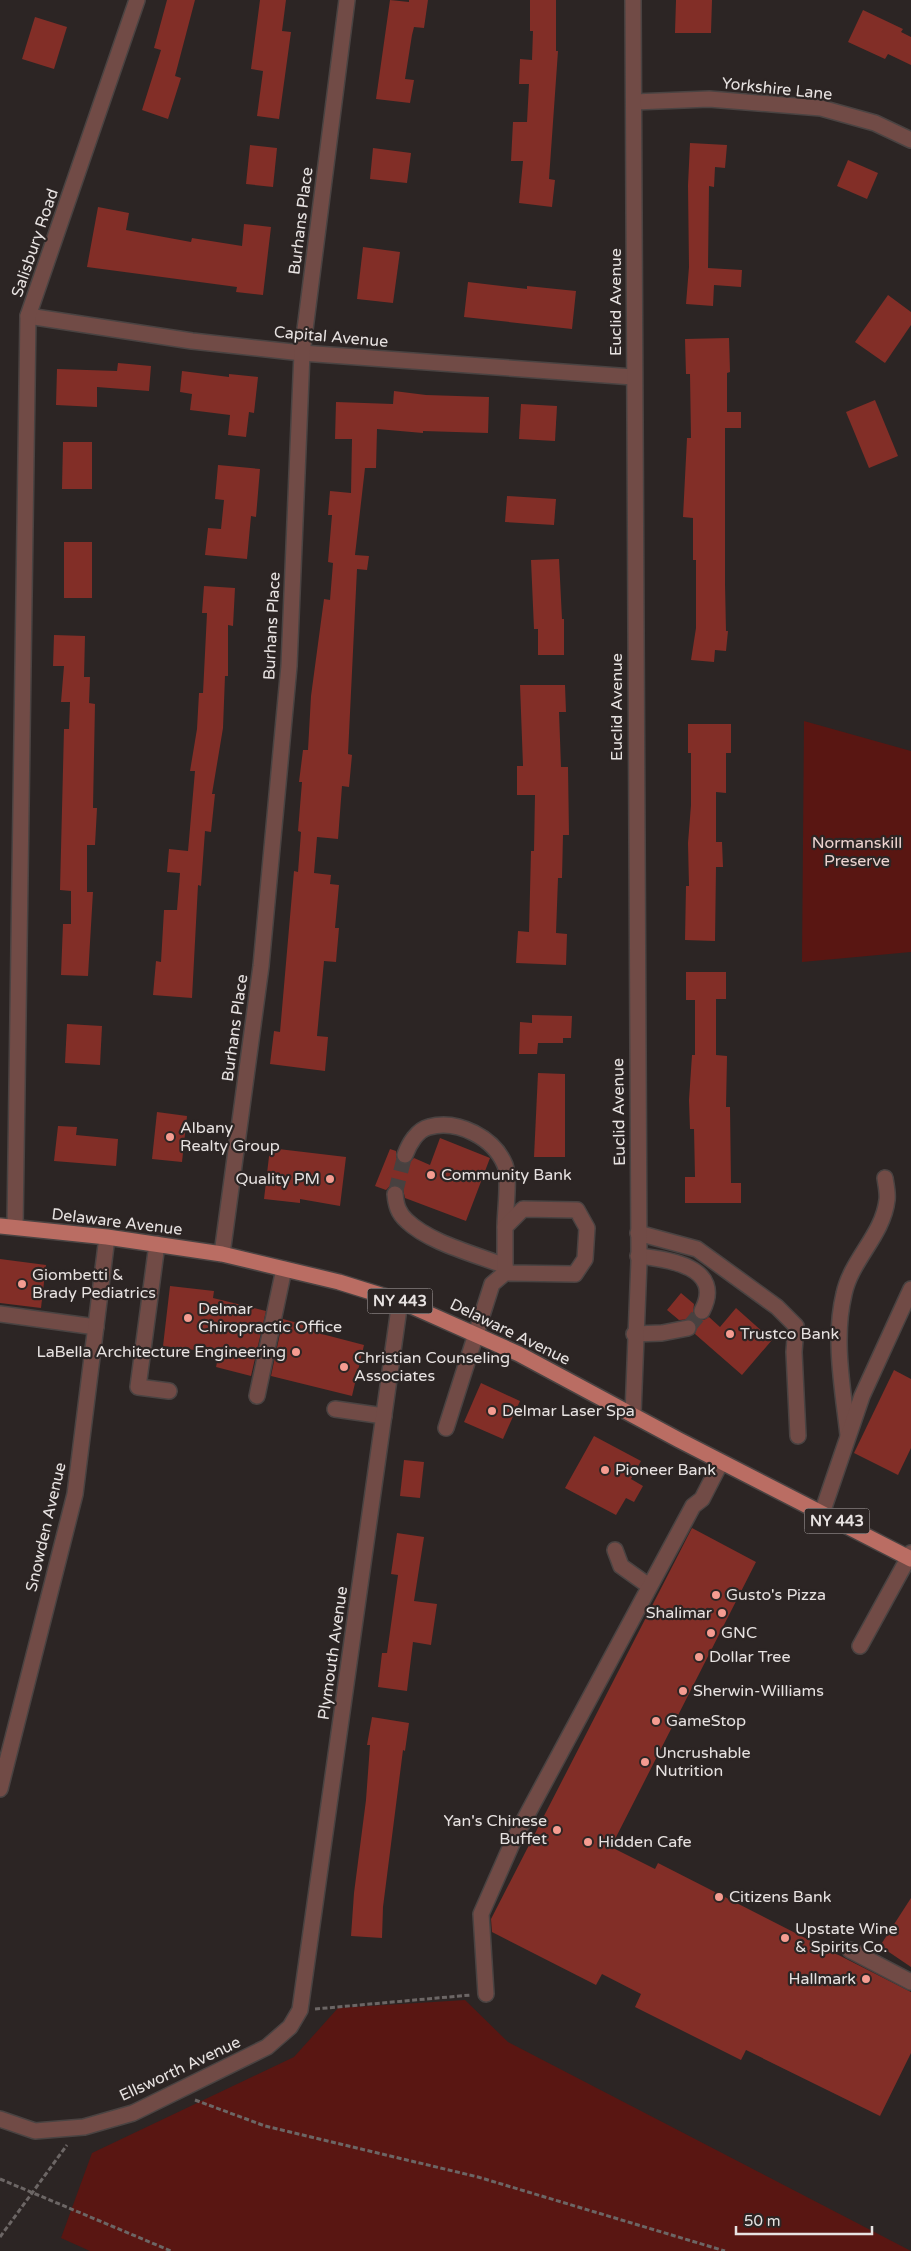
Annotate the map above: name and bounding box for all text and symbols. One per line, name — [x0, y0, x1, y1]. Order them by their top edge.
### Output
street label: Yorkshire Lane — [721, 73, 833, 105]
street label: Burhans Place — [284, 166, 318, 276]
street label: Salisbury Road — [7, 186, 63, 300]
street label: Euclid Avenue — [606, 248, 626, 356]
street label: Capital Avenue — [273, 322, 389, 352]
street label: Burhans Place — [259, 571, 285, 681]
street label: Euclid Avenue — [607, 653, 627, 761]
park label: Normanskill Preserve — [812, 833, 902, 871]
street label: Burhans Place — [218, 973, 252, 1083]
street label: Euclid Avenue — [608, 1058, 630, 1166]
place label: Albany Realty Group — [180, 1118, 280, 1156]
marker: Albany Realty Group — [164, 1131, 176, 1143]
place label: Community Bank — [441, 1165, 572, 1185]
place label: Quality PM — [235, 1169, 320, 1189]
marker: Community Bank — [425, 1169, 437, 1181]
marker: Quality PM — [324, 1173, 336, 1185]
street label: Delaware Avenue — [50, 1204, 184, 1240]
place label: Giombetti & Brady Pediatrics — [32, 1265, 156, 1303]
marker: Giombetti & Brady Pediatrics — [16, 1278, 28, 1290]
road number: NY 443 — [368, 1288, 432, 1314]
street label: Delaware Avenue — [446, 1294, 574, 1370]
place label: Delmar Chiropractic Office — [198, 1299, 342, 1337]
marker: Delmar Chiropractic Office — [182, 1312, 194, 1324]
place label: Trustco Bank — [740, 1324, 839, 1344]
marker: Trustco Bank — [724, 1328, 736, 1340]
place label: LaBella Architecture Engineering — [37, 1342, 286, 1362]
marker: LaBella Architecture Engineering — [290, 1346, 302, 1358]
place label: Christian Counseling Associates — [354, 1348, 510, 1386]
marker: Christian Counseling Associates — [338, 1361, 350, 1373]
place label: Delmar Laser Spa — [502, 1401, 635, 1421]
marker: Delmar Laser Spa — [486, 1405, 498, 1417]
street label: Snowden Avenue — [21, 1460, 71, 1594]
place label: Pioneer Bank — [615, 1460, 716, 1480]
marker: Pioneer Bank — [599, 1464, 611, 1476]
road number: NY 443 — [804, 1508, 870, 1534]
street label: Plymouth Avenue — [314, 1585, 352, 1721]
place label: Gusto's Pizza — [726, 1585, 826, 1605]
marker: Gusto's Pizza — [710, 1589, 722, 1601]
place label: Shalimar — [646, 1603, 713, 1623]
marker: Shalimar — [716, 1607, 728, 1619]
place label: GNC — [721, 1623, 757, 1643]
marker: GNC — [705, 1627, 717, 1639]
place label: Dollar Tree — [709, 1647, 790, 1667]
marker: Dollar Tree — [693, 1651, 705, 1663]
place label: Sherwin-Williams — [693, 1681, 824, 1701]
marker: Sherwin-Williams — [677, 1685, 689, 1697]
place label: GameStop — [666, 1711, 746, 1731]
marker: GameStop — [650, 1715, 662, 1727]
place label: Uncrushable Nutrition — [655, 1743, 751, 1781]
marker: Uncrushable Nutrition — [639, 1756, 651, 1768]
place label: Yan's Chinese Buffet — [444, 1811, 547, 1849]
marker: Yan's Chinese Buffet — [551, 1824, 563, 1836]
place label: Hidden Cafe — [598, 1832, 692, 1852]
marker: Hidden Cafe — [582, 1836, 594, 1848]
place label: Citizens Bank — [729, 1887, 832, 1907]
marker: Citizens Bank — [713, 1891, 725, 1903]
place label: Upstate Wine & Spirits Co. — [795, 1919, 897, 1957]
marker: Upstate Wine & Spirits Co. — [779, 1932, 791, 1944]
place label: Hallmark — [788, 1969, 856, 1989]
marker: Hallmark — [860, 1973, 872, 1985]
street label: Ellsworth Avenue — [116, 2032, 244, 2106]
scale bar — [736, 2204, 872, 2236]
text: 50 m — [744, 2212, 781, 2230]

